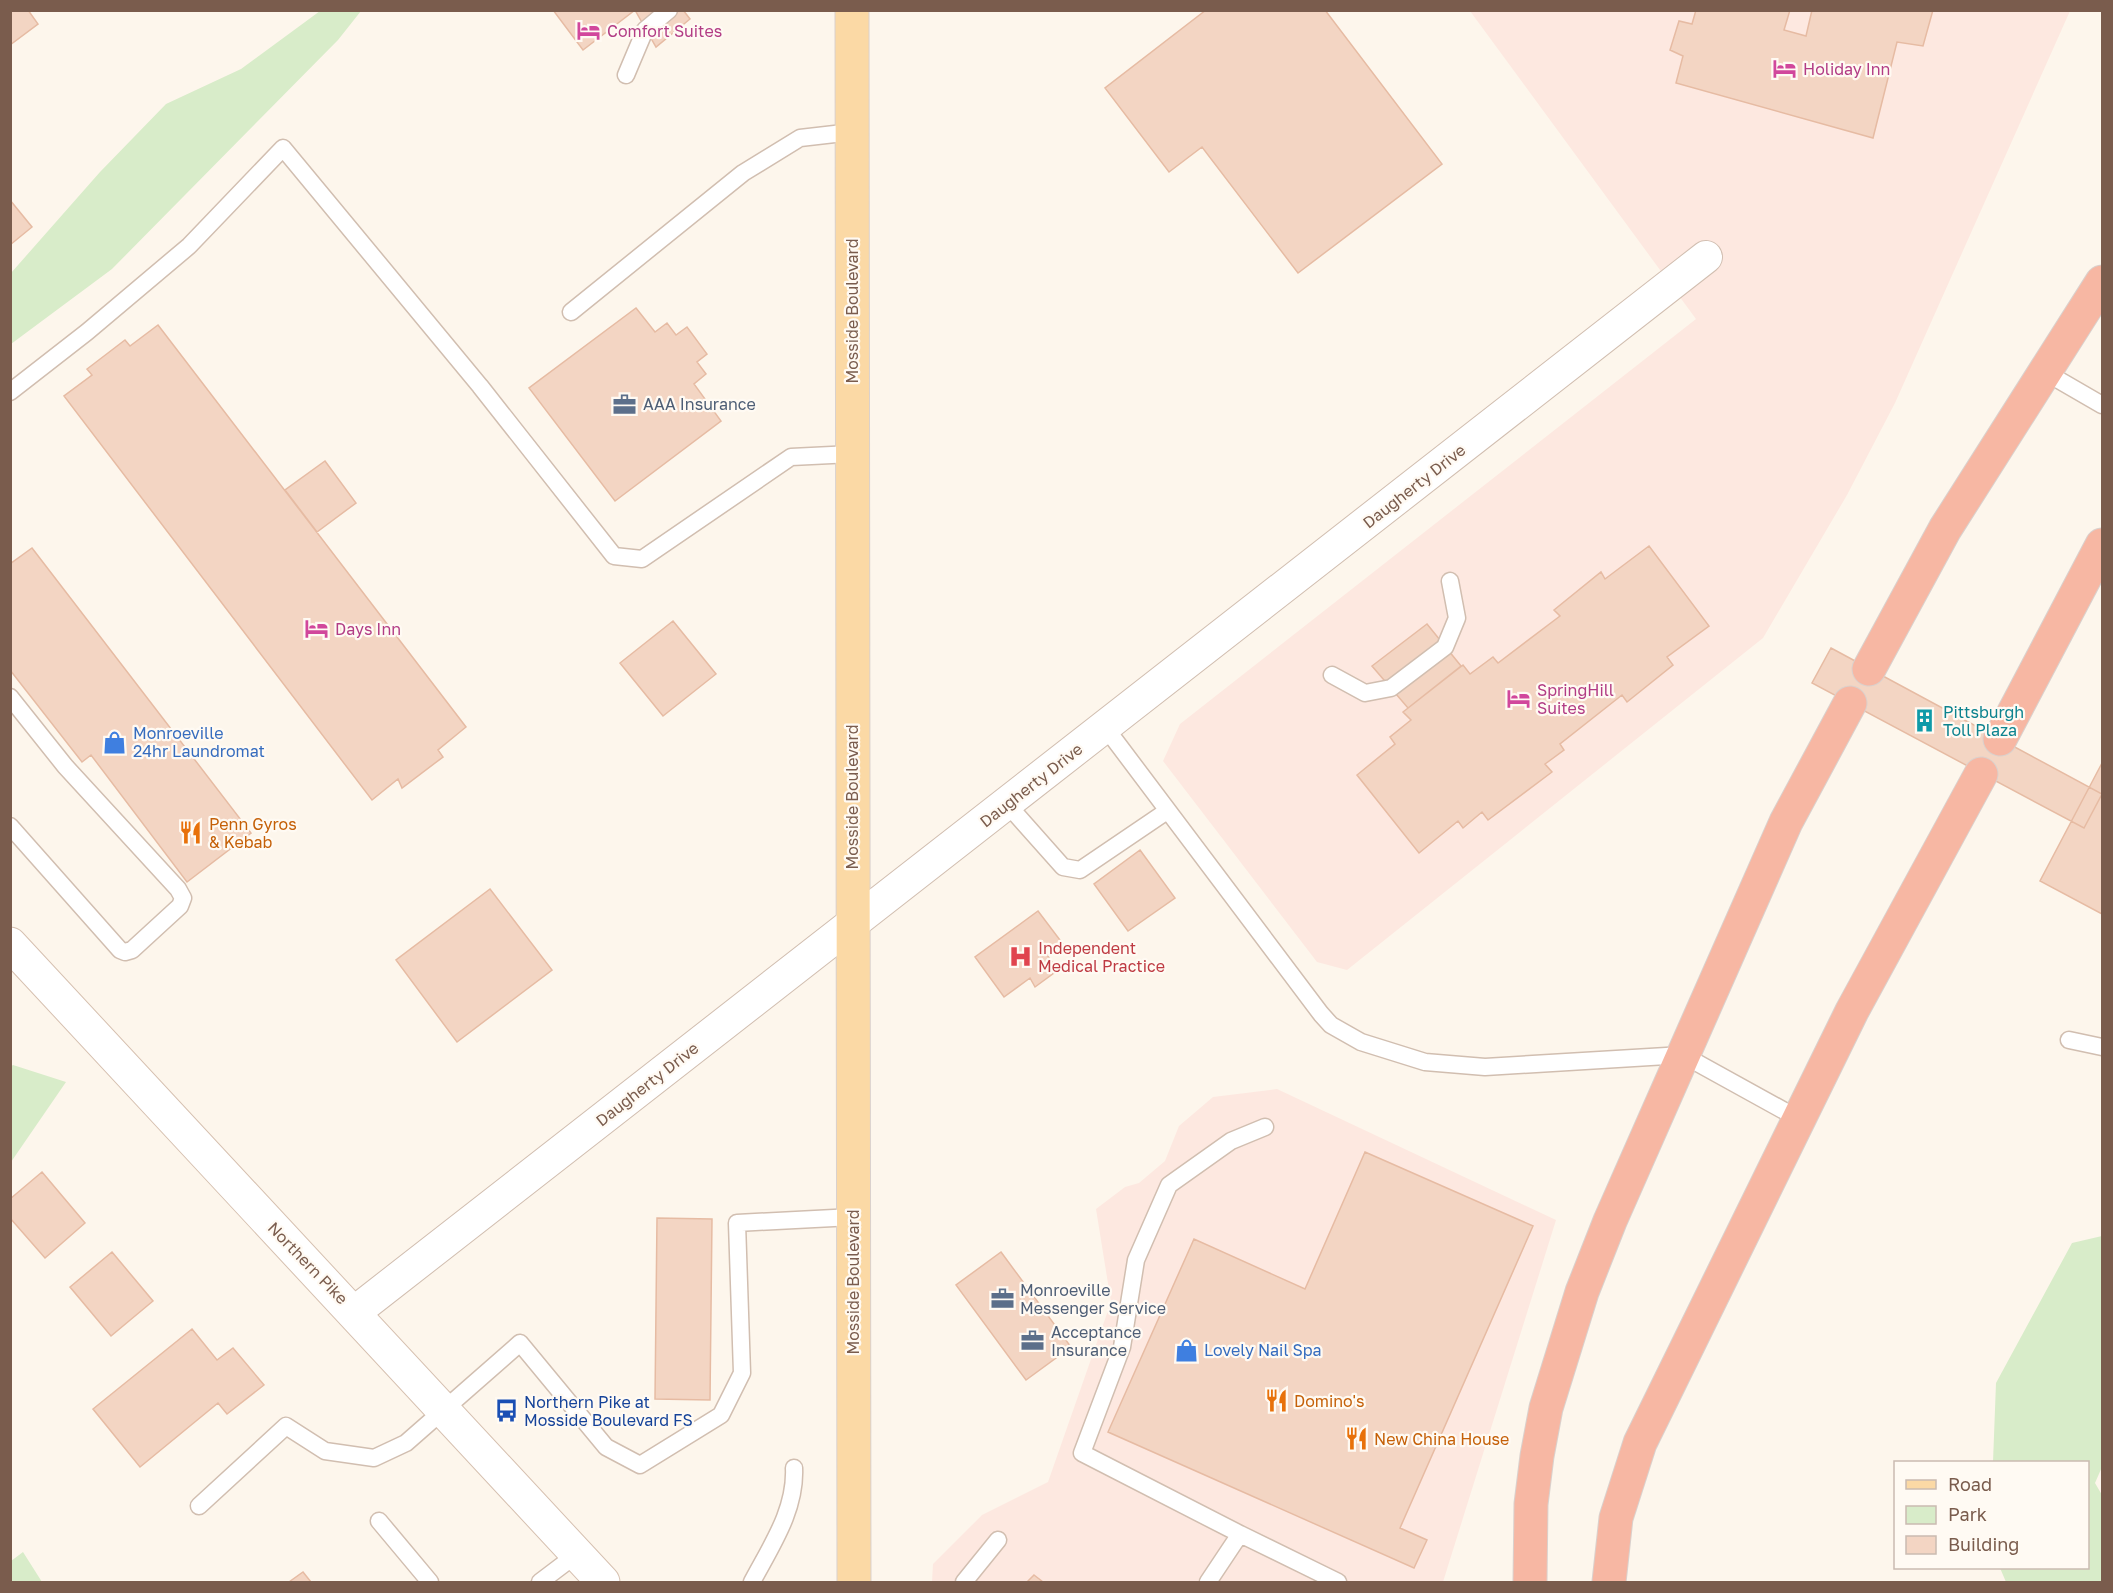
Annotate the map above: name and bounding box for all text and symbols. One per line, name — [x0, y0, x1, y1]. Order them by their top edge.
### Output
hotel icon: Comfort Suites — [576, 18, 602, 44]
place label: Comfort Suites — [607, 21, 722, 41]
hotel icon: Holiday Inn — [1772, 56, 1798, 82]
place label: Holiday Inn — [1803, 59, 1890, 79]
street label: Mosside Boulevard — [842, 238, 862, 384]
office icon: AAA Insurance — [612, 391, 638, 417]
place label: AAA Insurance — [643, 394, 756, 414]
street label: Daugherty Drive — [1359, 440, 1469, 532]
hotel icon: Days Inn — [304, 616, 330, 642]
place label: Days Inn — [335, 619, 401, 639]
place label: SpringHill Suites — [1537, 680, 1614, 718]
hotel icon: SpringHill Suites — [1506, 686, 1532, 712]
place label: Pittsburgh Toll Plaza — [1943, 702, 2024, 740]
building icon: Pittsburgh Toll Plaza — [1912, 708, 1938, 734]
place label: Monroeville 24hr Laundromat — [133, 723, 265, 761]
street label: Mosside Boulevard — [842, 724, 862, 870]
shop icon: Monroeville 24hr Laundromat — [102, 729, 128, 755]
street label: Daugherty Drive — [976, 739, 1086, 831]
place label: Penn Gyros & Kebab — [209, 814, 297, 852]
restaurant icon: Penn Gyros & Kebab — [178, 820, 204, 846]
place label: Independent Medical Practice — [1038, 938, 1165, 976]
hospital icon: Independent Medical Practice — [1007, 944, 1033, 970]
street label: Daugherty Drive — [592, 1038, 702, 1130]
street label: Mosside Boulevard — [843, 1209, 863, 1355]
street label: Northern Pike — [264, 1218, 352, 1308]
place label: Monroeville Messenger Service — [1020, 1280, 1166, 1318]
office icon: Monroeville Messenger Service — [989, 1286, 1015, 1312]
place label: Acceptance Insurance — [1051, 1322, 1141, 1360]
office icon: Acceptance Insurance — [1020, 1328, 1046, 1354]
shop icon: Lovely Nail Spa — [1173, 1337, 1199, 1363]
place label: Lovely Nail Spa — [1204, 1340, 1322, 1360]
restaurant icon: Domino's — [1263, 1388, 1289, 1414]
place label: Domino's — [1294, 1391, 1365, 1411]
place label: Northern Pike at Mosside Boulevard FS — [524, 1392, 693, 1430]
bus stop icon: Northern Pike at Mosside Boulevard FS — [493, 1398, 519, 1424]
restaurant icon: New China House — [1343, 1426, 1369, 1452]
place label: New China House — [1374, 1429, 1509, 1449]
legend — [1894, 1461, 2089, 1569]
text: Road — [1948, 1473, 1992, 1495]
text: Park — [1948, 1503, 1987, 1525]
text: Building — [1948, 1533, 2019, 1555]

